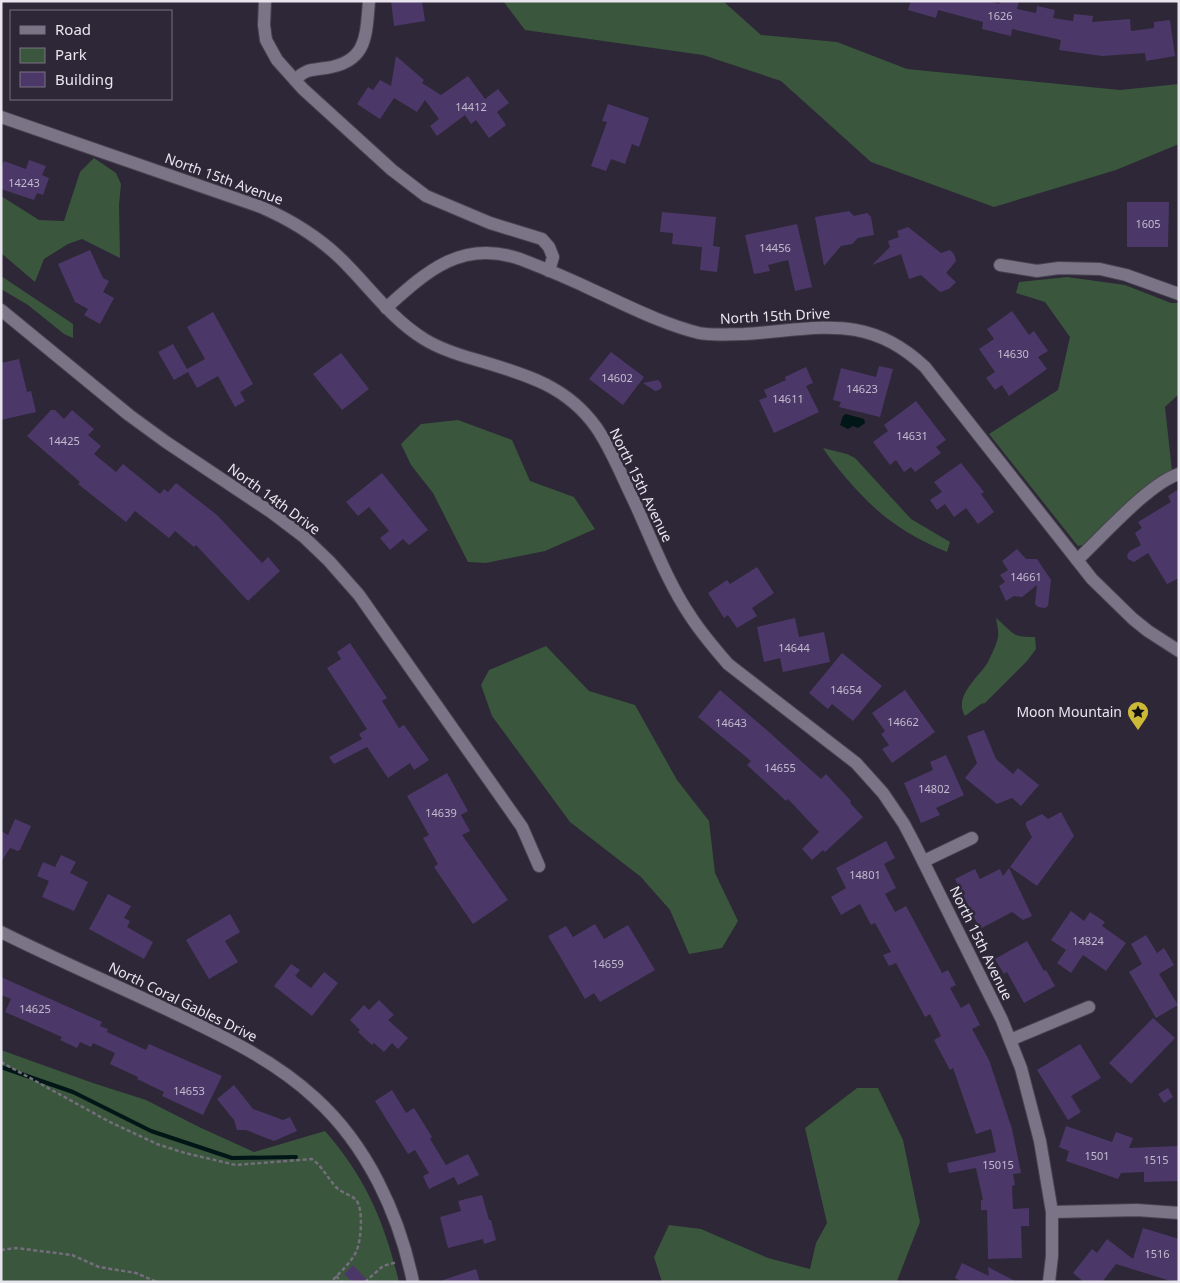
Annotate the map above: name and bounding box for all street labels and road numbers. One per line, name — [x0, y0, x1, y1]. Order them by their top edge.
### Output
street label: North 15th Avenue — [162, 148, 286, 209]
street label: North 15th Drive — [719, 303, 831, 328]
street label: North 15th Avenue — [606, 425, 677, 545]
street label: North 14th Drive — [224, 459, 325, 539]
street label: North 15th Avenue — [946, 883, 1017, 1003]
street label: North Coral Gables Drive — [106, 957, 261, 1046]

